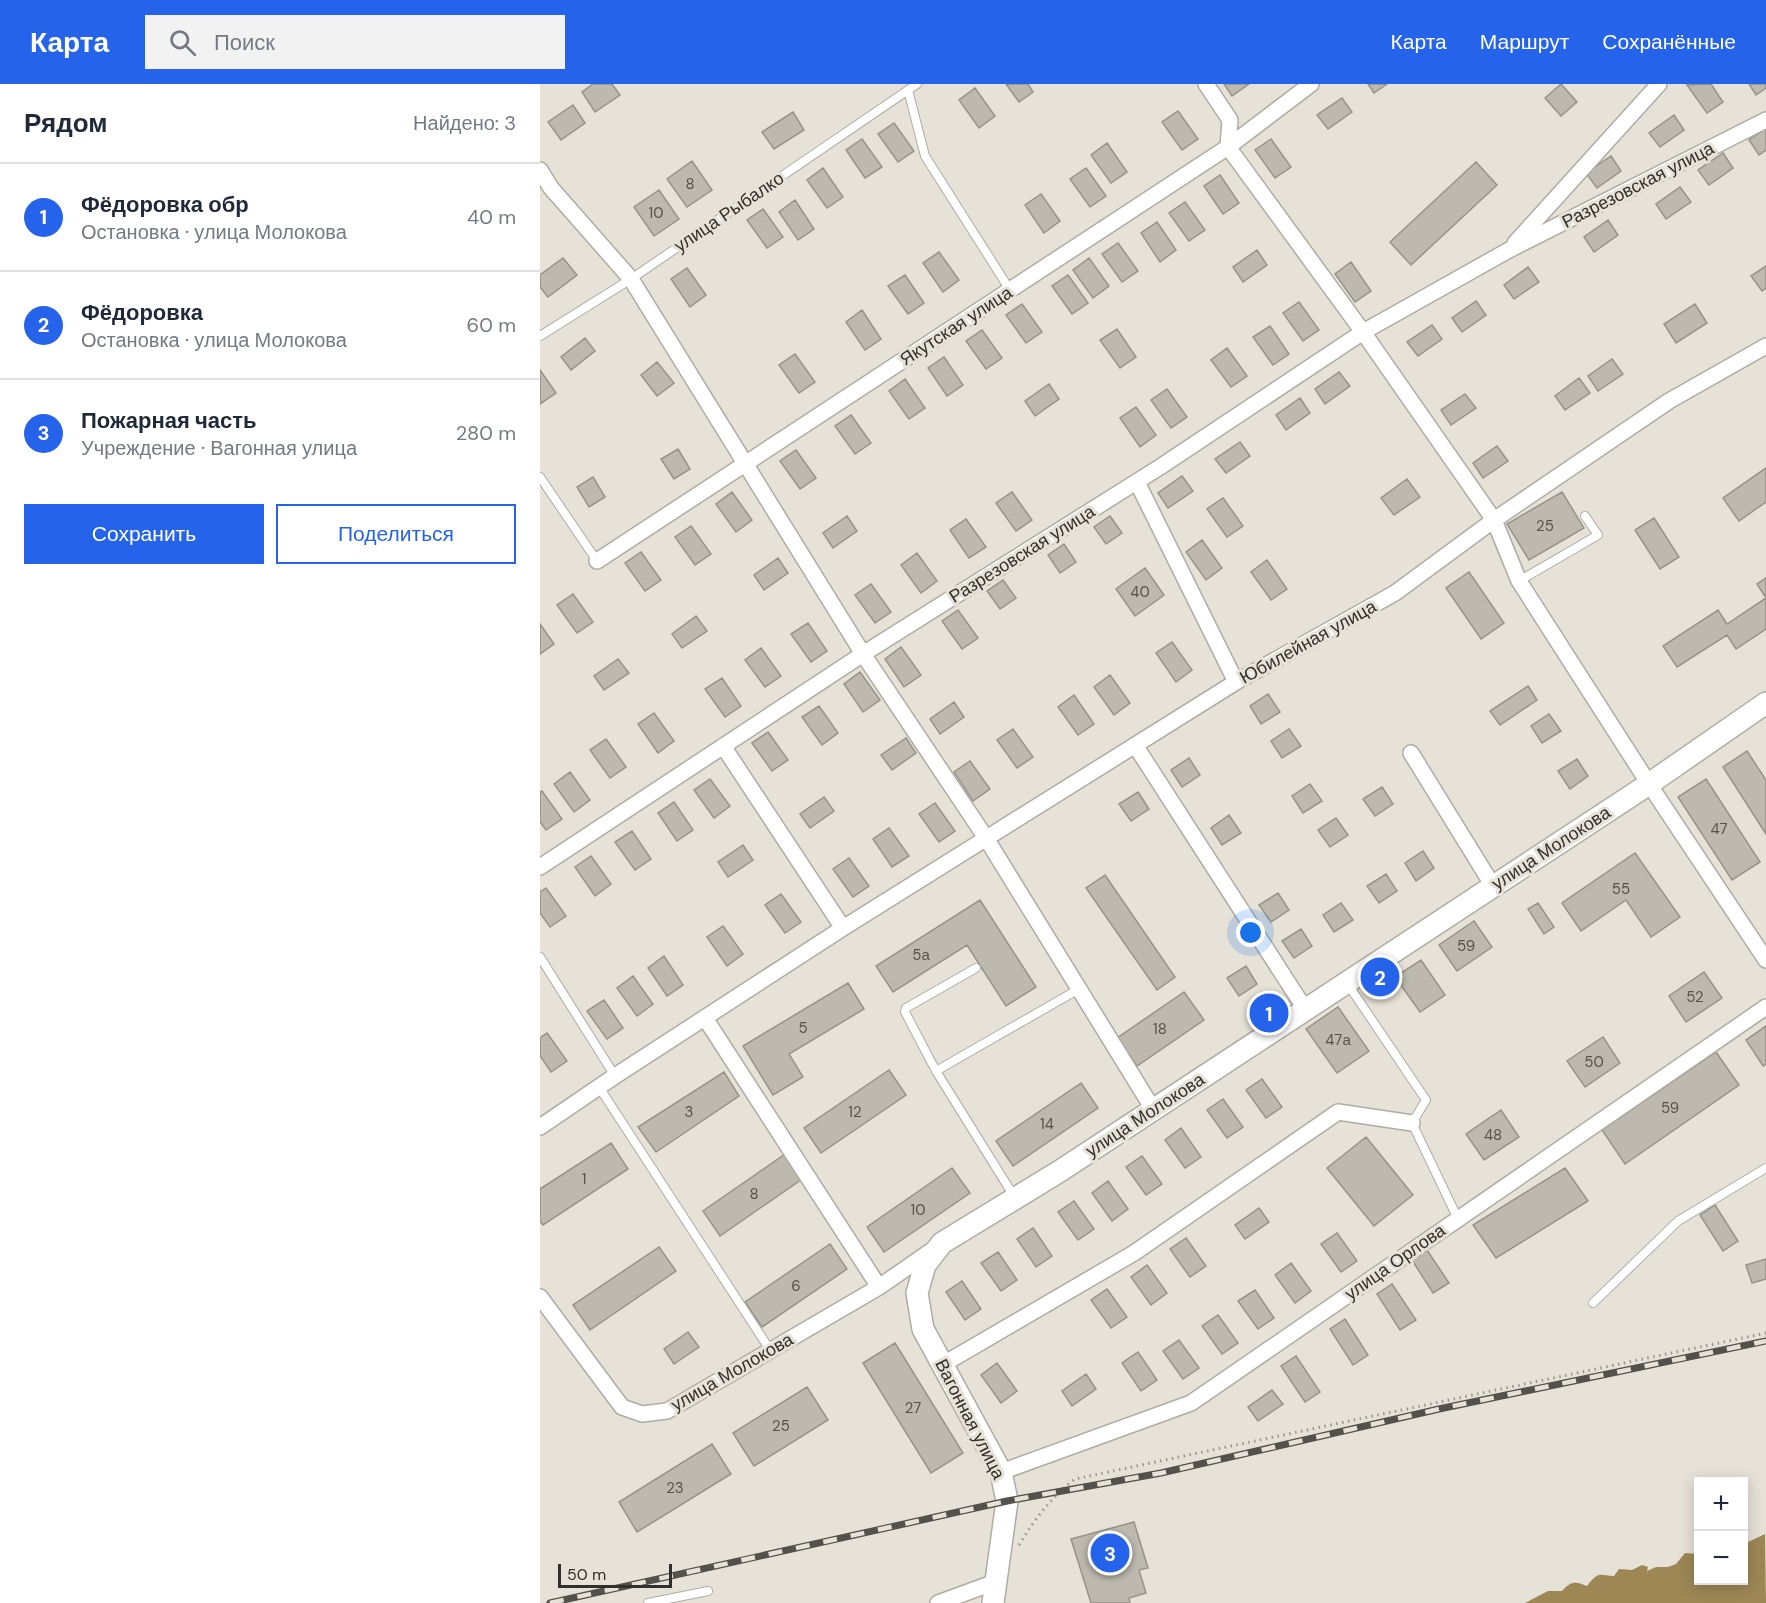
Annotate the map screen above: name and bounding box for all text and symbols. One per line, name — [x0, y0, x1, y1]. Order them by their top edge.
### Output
search box — [145, 15, 565, 69]
text: Карта — [30, 24, 109, 61]
icon: search — [166, 26, 199, 59]
text: Поиск — [214, 28, 275, 57]
text: Карта — [1391, 28, 1447, 56]
text: Маршрут — [1480, 28, 1569, 56]
text: Сохранённые — [1602, 28, 1736, 56]
text: Рядом — [24, 106, 107, 140]
text: Найдено: 3 — [413, 110, 516, 136]
street label: Разрезовская улица — [1558, 136, 1719, 234]
street label: улица Рыбалко — [669, 166, 789, 258]
house number: 8 — [685, 174, 695, 194]
text: Фёдоровка обр — [81, 190, 249, 219]
house number: 10 — [649, 203, 663, 223]
text: 1 — [40, 204, 47, 230]
text: 40 m — [467, 204, 516, 230]
text: Остановка · улица Молокова — [81, 219, 347, 245]
street label: Якутская улица — [895, 280, 1018, 371]
text: Фёдоровка — [81, 298, 203, 327]
text: 2 — [38, 312, 49, 338]
text: 60 m — [467, 312, 516, 338]
text: Остановка · улица Молокова — [81, 327, 347, 353]
text: Пожарная часть — [81, 406, 257, 435]
text: 3 — [37, 420, 50, 446]
text: 280 m — [456, 420, 516, 446]
text: Учреждение · Вагонная улица — [81, 435, 357, 461]
street label: Разрезовская улица — [944, 499, 1100, 609]
button: Сохранить — [24, 504, 264, 564]
button: Поделиться — [276, 504, 516, 564]
house number: 25 — [1536, 516, 1554, 536]
house number: 40 — [1130, 582, 1150, 602]
street label: Юбилейная улица — [1235, 594, 1382, 690]
street label: улица Молокова — [1487, 800, 1616, 895]
house number: 47 — [1710, 819, 1728, 839]
house number: 55 — [1612, 879, 1630, 899]
your location — [1236, 918, 1265, 947]
house number: 59 — [1457, 936, 1475, 956]
house number: 5а — [912, 945, 930, 965]
pin: 2 — [1360, 954, 1400, 1000]
house number: 52 — [1686, 987, 1704, 1007]
pin: 1 — [1250, 990, 1288, 1036]
house number: 5 — [798, 1018, 808, 1038]
house number: 18 — [1153, 1019, 1167, 1039]
house number: 47а — [1325, 1030, 1351, 1050]
house number: 50 — [1584, 1052, 1604, 1072]
street label: улица Молокова — [1081, 1067, 1210, 1162]
house number: 59 — [1661, 1098, 1679, 1118]
house number: 3 — [685, 1102, 693, 1122]
house number: 12 — [848, 1102, 862, 1122]
house number: 14 — [1040, 1114, 1054, 1134]
house number: 48 — [1484, 1125, 1502, 1145]
house number: 1 — [582, 1169, 586, 1189]
house number: 8 — [749, 1184, 759, 1204]
house number: 10 — [911, 1200, 925, 1220]
street label: улица Орлова — [1340, 1218, 1451, 1306]
house number: 6 — [791, 1276, 801, 1296]
street label: улица Молокова — [667, 1327, 798, 1417]
street label: Вагонная улица — [929, 1355, 1011, 1484]
house number: 27 — [905, 1398, 921, 1418]
house number: 25 — [772, 1416, 790, 1436]
map controls — [1694, 1477, 1748, 1585]
button: + — [1694, 1477, 1748, 1531]
house number: 23 — [666, 1478, 684, 1498]
pin: 3 — [1090, 1530, 1130, 1576]
button: − — [1694, 1531, 1748, 1585]
scale bar — [558, 1561, 672, 1588]
text: 50 m — [567, 1564, 606, 1585]

